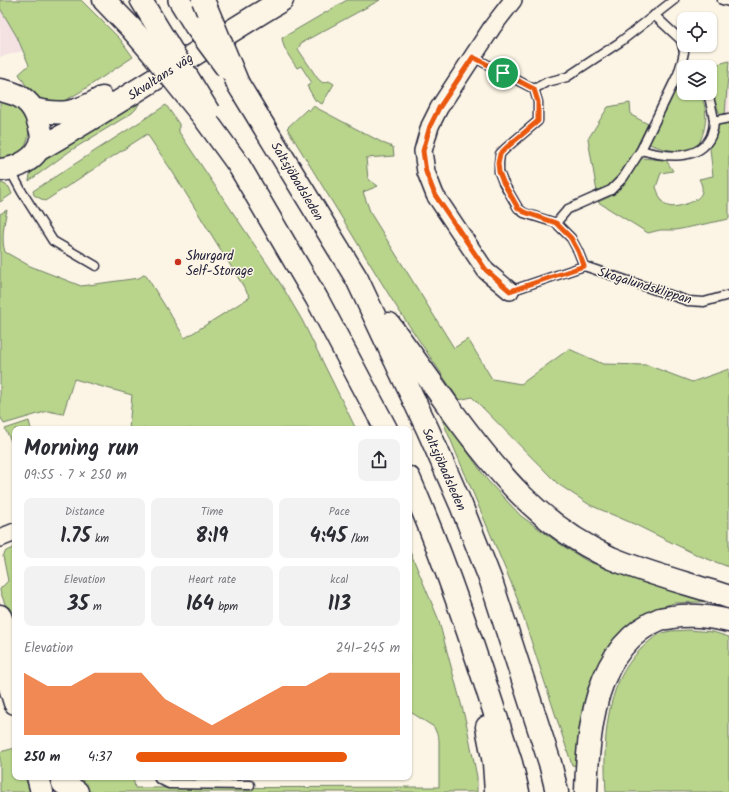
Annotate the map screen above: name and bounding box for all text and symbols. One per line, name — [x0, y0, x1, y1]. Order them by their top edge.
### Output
map controls — [677, 12, 717, 100]
button: locate — [677, 12, 717, 52]
street label: Skvaltans väg — [124, 48, 198, 106]
pin — [486, 56, 520, 90]
button: layers — [677, 60, 717, 100]
icon: arrive — [492, 62, 514, 84]
street label: Saltsjöbadsleden — [265, 138, 329, 225]
place label: Shurgard Self-Storage — [186, 246, 253, 282]
marker: Shurgard Self-Storage — [173, 257, 183, 267]
street label: Skogalundsklippan — [595, 262, 694, 311]
street label: Saltsjöbadsleden — [416, 425, 471, 515]
text: Morning run — [24, 432, 139, 467]
button: share — [358, 439, 400, 481]
text: 09:55 · 7 × 250 m — [24, 465, 127, 486]
text: Distance — [65, 503, 104, 521]
text: Time — [201, 503, 223, 521]
text: Pace — [329, 503, 350, 521]
text: 1.75 — [60, 521, 91, 553]
text: 8:19 — [196, 521, 228, 553]
text: 4:45 — [310, 521, 347, 553]
text: km — [91, 530, 109, 548]
text: /km — [347, 530, 369, 548]
text: Elevation — [64, 571, 105, 589]
text: Heart rate — [188, 571, 236, 589]
text: kcal — [330, 571, 348, 589]
text: 35 — [68, 589, 89, 621]
text: 164 — [186, 589, 214, 621]
text: 113 — [328, 589, 351, 621]
text: m — [89, 598, 102, 616]
text: bpm — [214, 598, 238, 616]
text: Elevation — [24, 638, 73, 659]
text: 241–245 m — [336, 638, 400, 659]
text: 250 m — [24, 747, 60, 768]
text: 4:37 — [88, 747, 112, 768]

